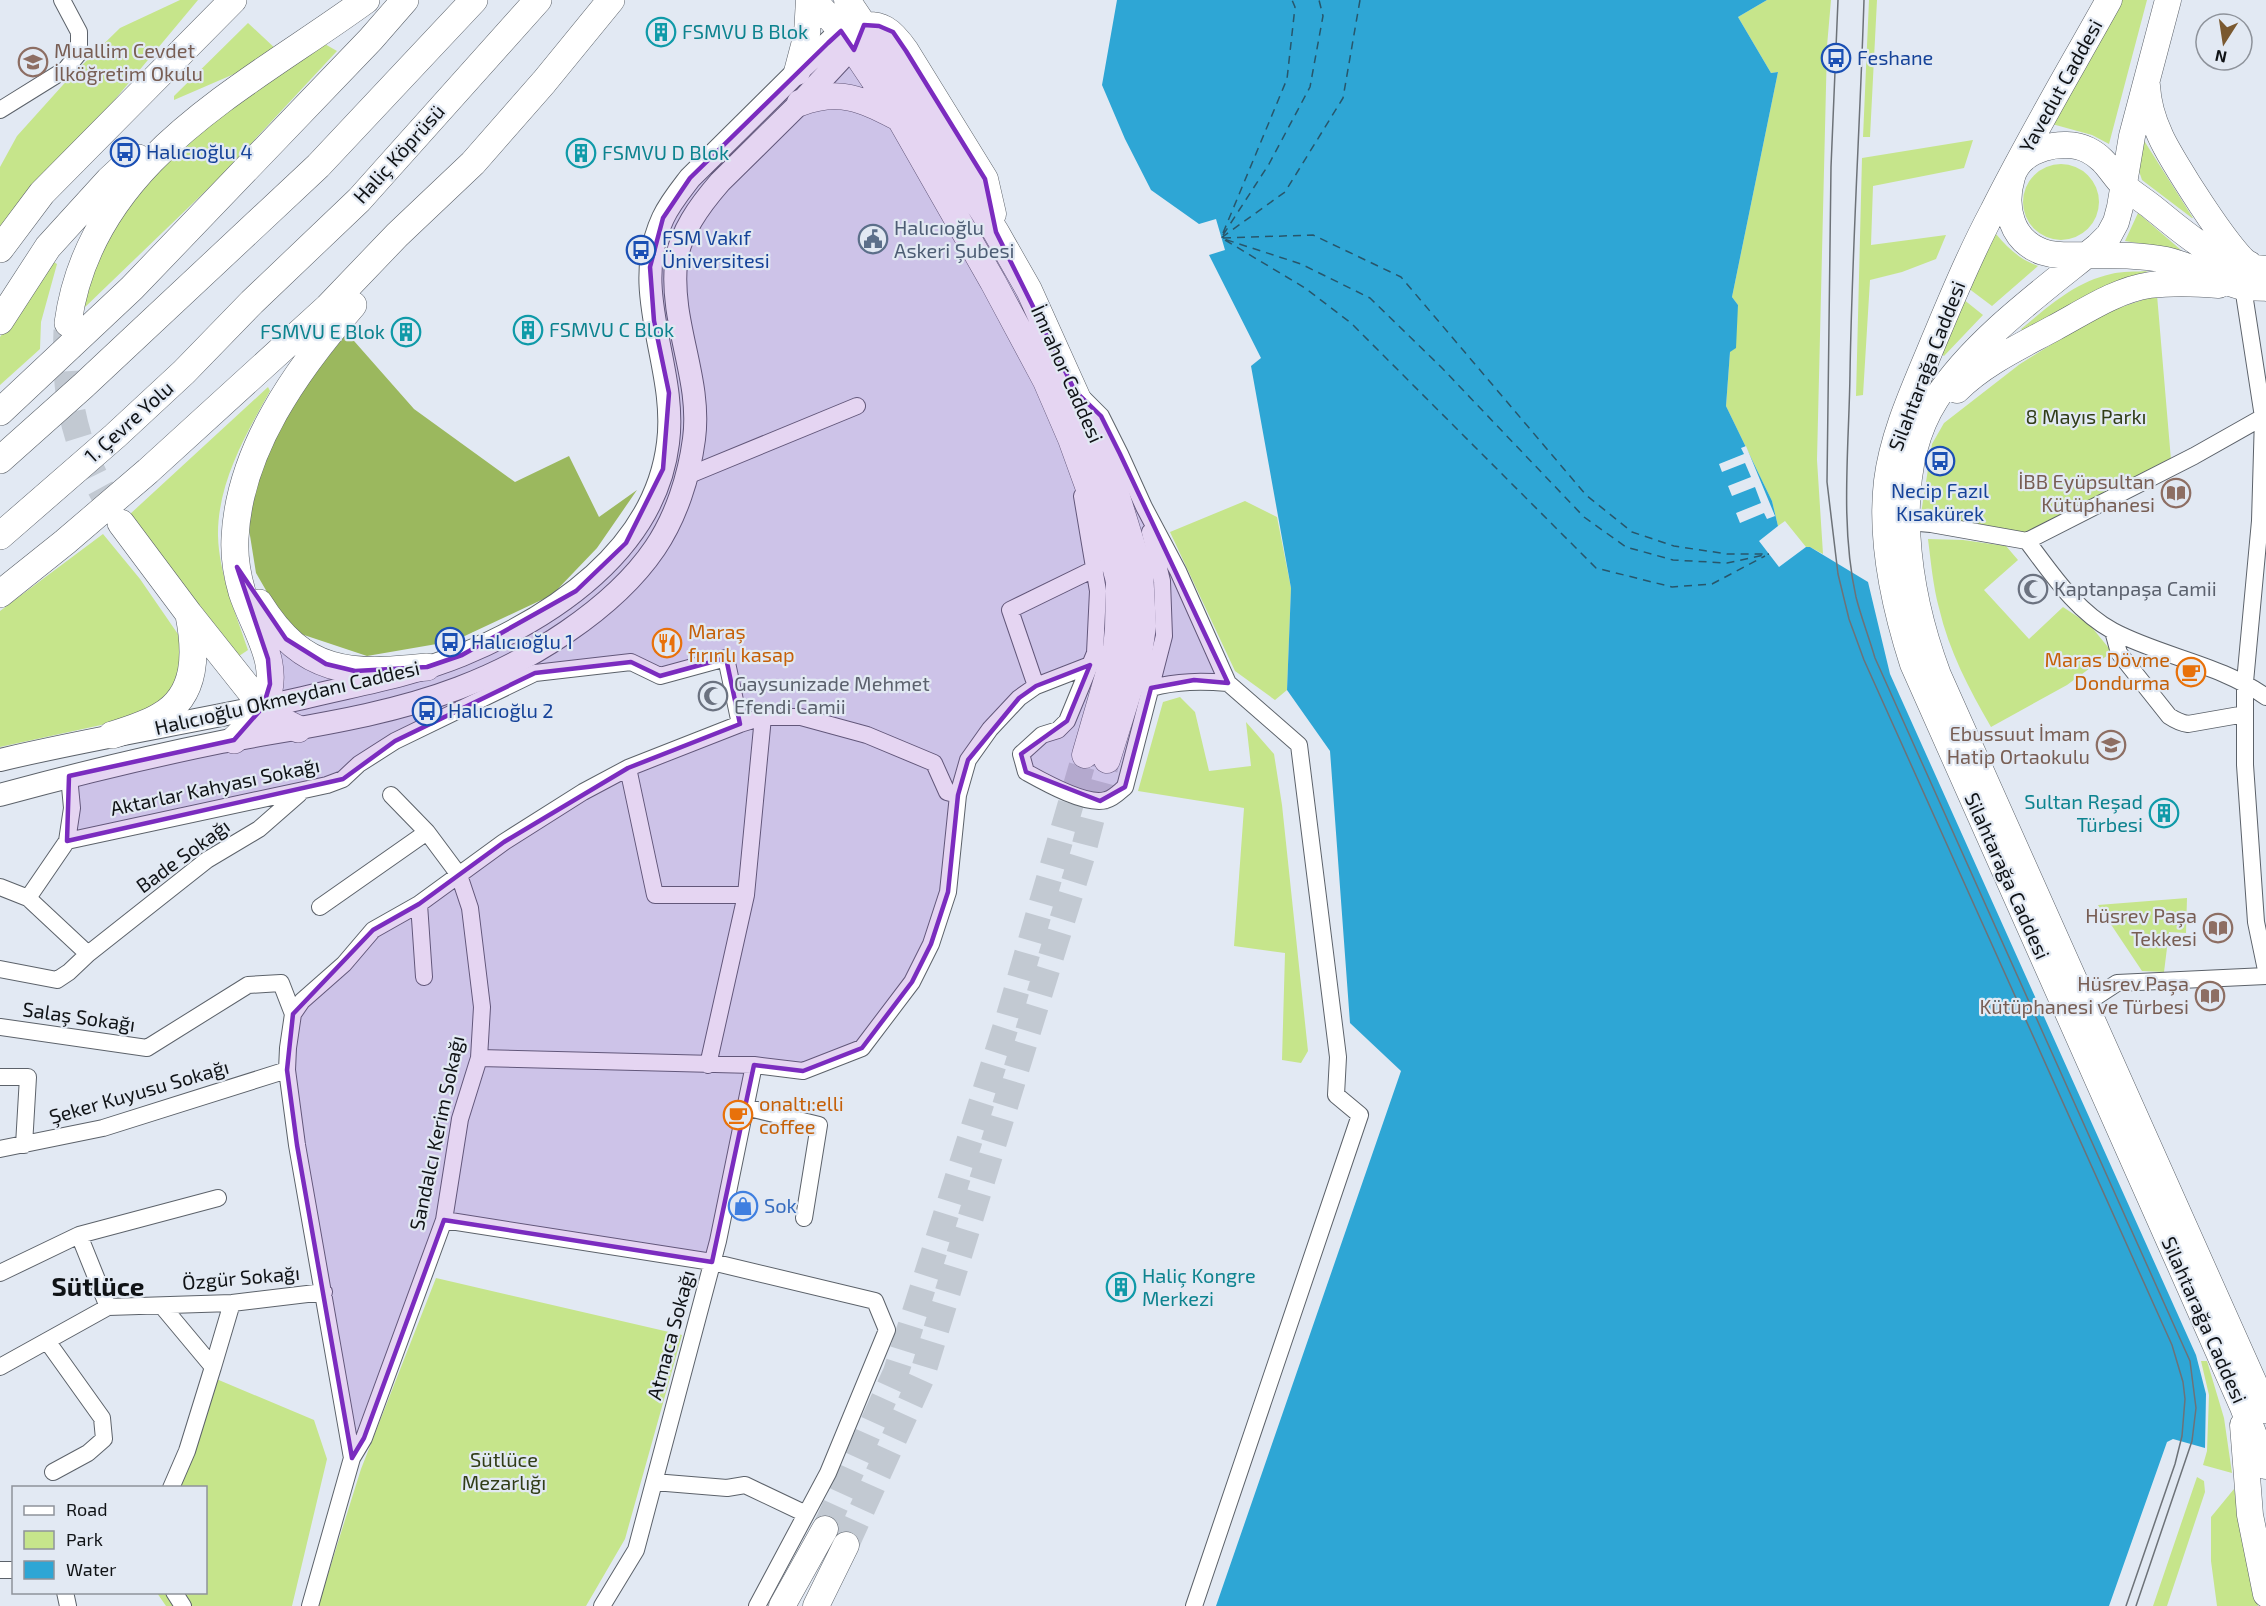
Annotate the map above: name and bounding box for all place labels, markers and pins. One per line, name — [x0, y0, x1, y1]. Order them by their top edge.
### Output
building icon: FSMVU B Blok — [645, 16, 677, 48]
place label: FSMVU B Blok — [682, 19, 808, 43]
place label: Muallim Cevdet İlköğretim Okulu — [54, 38, 203, 85]
bus stop icon: Feshane — [1820, 42, 1852, 74]
place label: Feshane — [1857, 45, 1933, 69]
school or university icon: Muallim Cevdet İlköğretim Okulu — [17, 46, 49, 78]
bus stop icon: Halıcıoğlu 4 — [109, 136, 141, 168]
building icon: FSMVU D Blok — [565, 137, 597, 169]
place label: Halıcıoğlu 4 — [146, 139, 253, 163]
place label: FSMVU D Blok — [602, 140, 729, 164]
place label: Halıcıoğlu Askeri Şubesi — [894, 215, 1015, 263]
public building icon: Halıcıoğlu Askeri Şubesi — [857, 223, 889, 255]
place label: FSM Vakıf Üniversitesi — [662, 225, 770, 272]
bus stop icon: FSM Vakıf Üniversitesi — [625, 234, 657, 266]
building icon: FSMVU C Blok — [512, 314, 544, 346]
building icon: FSMVU E Blok — [390, 316, 422, 348]
place label: FSMVU C Blok — [549, 317, 674, 341]
place label: FSMVU E Blok — [260, 319, 385, 343]
bus stop icon: Necip Fazıl Kısakürek — [1924, 445, 1956, 477]
place label: İBB Eyüpsultan Kütüphanesi — [2018, 469, 2155, 516]
library icon: İBB Eyüpsultan Kütüphanesi — [2160, 477, 2192, 509]
place label: Necip Fazıl Kısakürek — [1891, 478, 1989, 525]
mosque icon: Kaptanpaşa Camii — [2017, 573, 2049, 605]
place label: Kaptanpaşa Camii — [2054, 576, 2217, 601]
place label: Maraş fırınlı kasap — [688, 619, 794, 666]
bus stop icon: Halıcıoğlu 1 — [434, 626, 466, 658]
restaurant icon: Maraş fırınlı kasap — [651, 627, 683, 659]
place label: Halıcıoğlu 1 — [471, 629, 573, 653]
place label: Maras Dövme Dondurma — [2044, 647, 2170, 694]
cafe icon: Maras Dövme Dondurma — [2175, 656, 2207, 688]
place label: Gaysunizade Mehmet Efendi Camii — [734, 671, 930, 718]
mosque icon: Gaysunizade Mehmet Efendi Camii — [697, 680, 729, 712]
bus stop icon: Halıcıoğlu 2 — [411, 695, 443, 727]
place label: Halıcıoğlu 2 — [448, 698, 554, 722]
place label: Ebussuut İmam Hatip Ortaokulu — [1947, 721, 2090, 768]
school or university icon: Ebussuut İmam Hatip Ortaokulu — [2095, 729, 2127, 761]
place label: Sultan Reşad Türbesi — [2024, 789, 2143, 836]
building icon: Sultan Reşad Türbesi — [2148, 797, 2180, 829]
place label: Hüsrev Paşa Tekkesi — [2085, 903, 2197, 950]
library icon: Hüsrev Paşa Tekkesi — [2202, 912, 2234, 944]
place label: Hüsrev Paşa Kütüphanesi ve Türbesi — [1979, 971, 2189, 1018]
library icon: Hüsrev Paşa Kütüphanesi ve Türbesi — [2194, 980, 2226, 1012]
place label: onaltı:elli coffee — [759, 1091, 844, 1138]
cafe icon: onaltı:elli coffee — [722, 1099, 754, 1131]
shop icon: Sok — [727, 1190, 759, 1222]
place label: Sok — [764, 1193, 797, 1217]
place label: Haliç Kongre Merkezi — [1142, 1263, 1256, 1310]
building icon: Haliç Kongre Merkezi — [1105, 1271, 1137, 1303]

